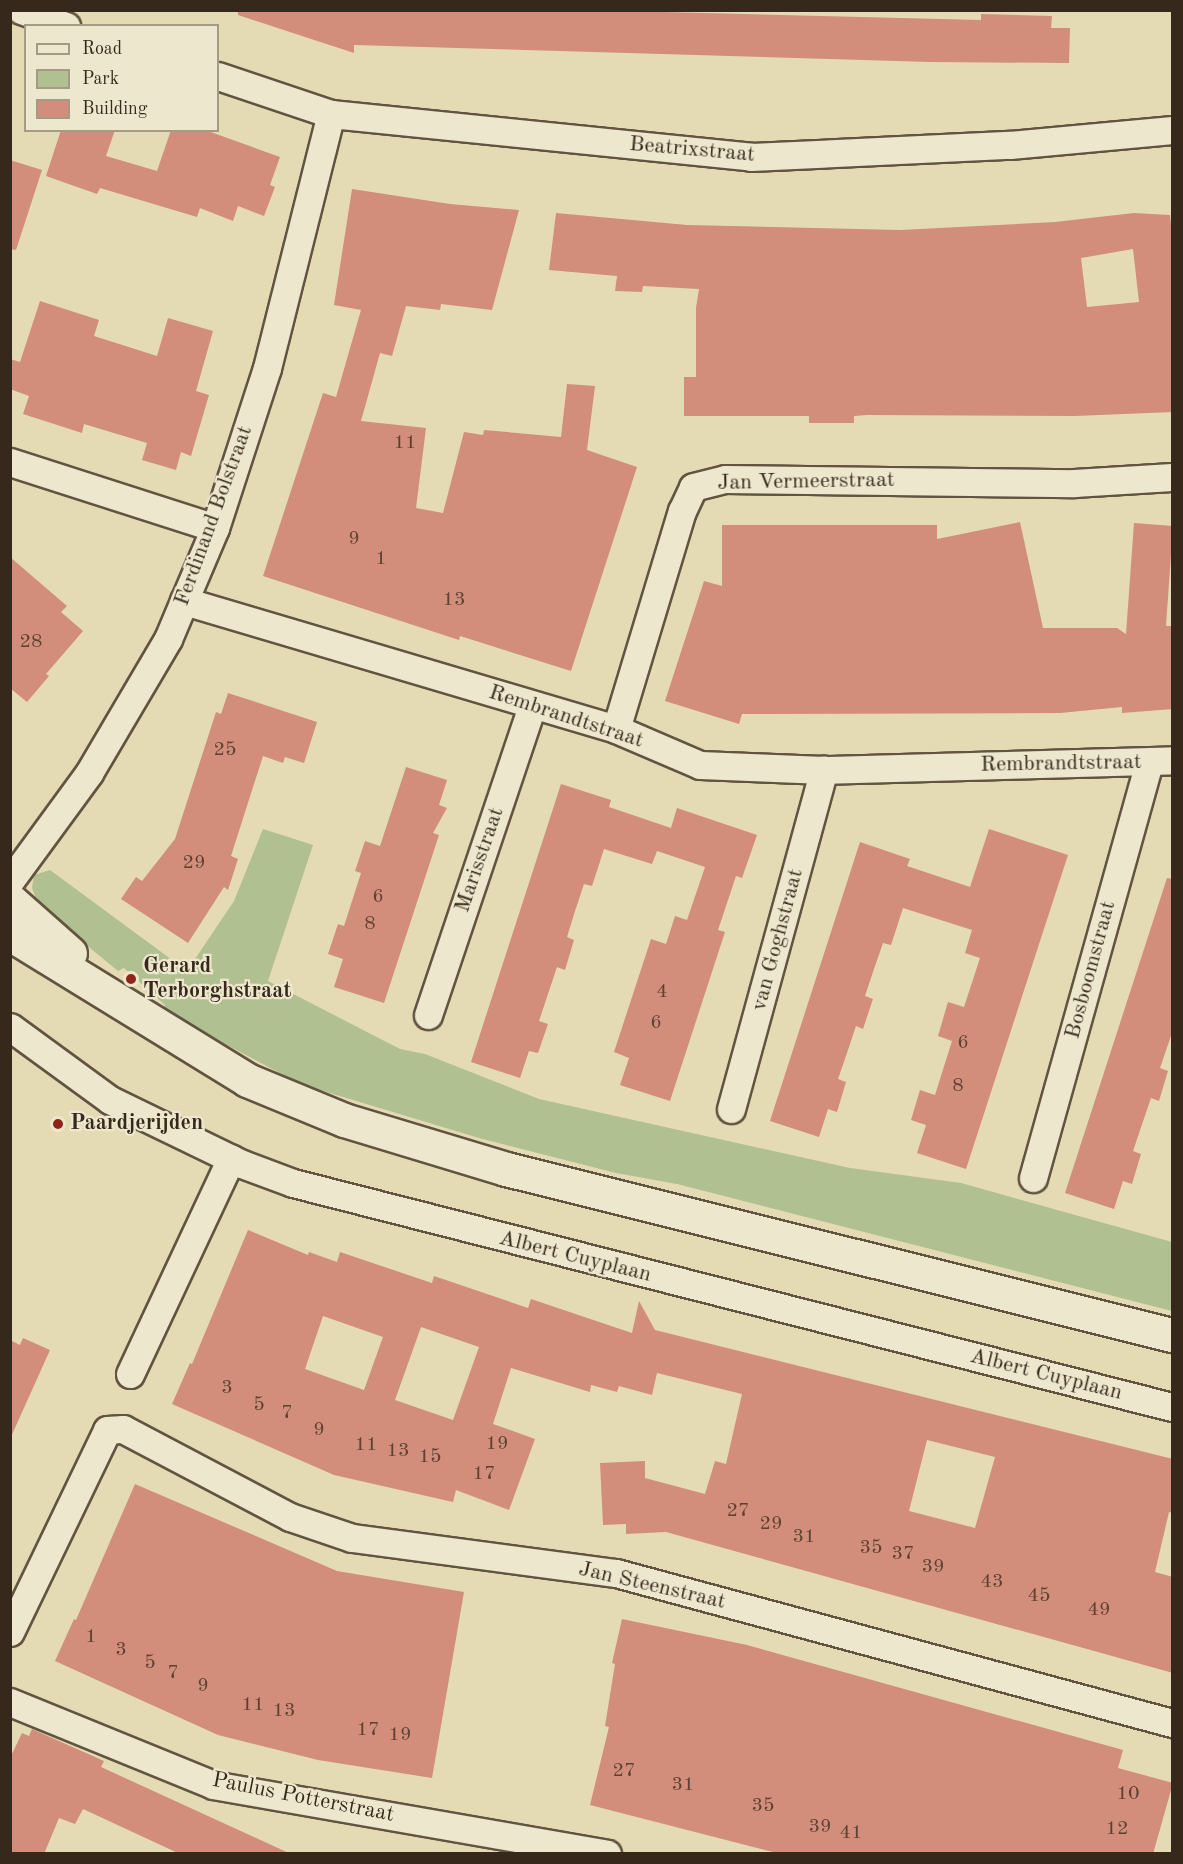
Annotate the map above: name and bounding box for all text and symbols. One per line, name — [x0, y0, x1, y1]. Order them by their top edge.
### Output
legend — [24, 24, 219, 132]
text: Road — [82, 40, 122, 58]
text: Park — [82, 70, 119, 88]
text: Building — [82, 100, 147, 118]
street label: Beatrixstraat — [628, 131, 756, 169]
street label: Ferdinand Bolstraat — [169, 422, 259, 610]
house number: 11 — [393, 431, 417, 455]
street label: Jan Vermeerstraat — [717, 467, 895, 497]
house number: 9 — [348, 527, 360, 551]
house number: 1 — [375, 547, 387, 571]
house number: 13 — [442, 588, 466, 612]
house number: 28 — [19, 630, 43, 654]
street label: Rembrandtstraat — [485, 680, 647, 754]
house number: 25 — [213, 738, 237, 762]
street label: Rembrandtstraat — [980, 749, 1142, 779]
street label: Marisstraat — [450, 804, 510, 916]
house number: 29 — [182, 851, 206, 875]
street label: van Goghstraat — [746, 866, 810, 1014]
house number: 6 — [372, 885, 384, 909]
street label: Bosboomstraat — [1060, 898, 1122, 1042]
house number: 8 — [364, 912, 376, 936]
place label: Gerard Terborghstraat — [143, 953, 291, 1004]
marker: Gerard Terborghstraat — [124, 972, 138, 986]
house number: 4 — [656, 980, 668, 1004]
house number: 6 — [650, 1011, 662, 1035]
house number: 6 — [957, 1031, 969, 1055]
house number: 8 — [952, 1074, 964, 1098]
place label: Paardjerijden — [70, 1111, 203, 1137]
marker: Paardjerijden — [51, 1117, 65, 1131]
street label: Albert Cuyplaan — [496, 1225, 654, 1289]
street label: Albert Cuyplaan — [967, 1343, 1125, 1407]
house number: 3 — [221, 1376, 233, 1400]
house number: 5 — [253, 1393, 265, 1417]
house number: 7 — [281, 1401, 293, 1425]
house number: 9 — [313, 1418, 325, 1442]
house number: 19 — [485, 1432, 509, 1456]
house number: 11 — [354, 1433, 378, 1457]
house number: 13 — [386, 1439, 410, 1463]
house number: 15 — [418, 1445, 442, 1469]
house number: 17 — [472, 1462, 496, 1486]
house number: 27 — [726, 1499, 750, 1523]
house number: 29 — [759, 1512, 783, 1536]
house number: 31 — [792, 1525, 816, 1549]
house number: 35 — [859, 1536, 883, 1560]
house number: 37 — [891, 1542, 915, 1566]
house number: 39 — [921, 1555, 945, 1579]
street label: Jan Steenstraat — [576, 1556, 728, 1616]
house number: 43 — [980, 1570, 1004, 1594]
house number: 45 — [1027, 1584, 1051, 1608]
house number: 49 — [1087, 1598, 1111, 1622]
house number: 1 — [85, 1625, 97, 1649]
house number: 3 — [115, 1638, 127, 1662]
house number: 5 — [144, 1651, 156, 1675]
house number: 7 — [167, 1661, 179, 1685]
house number: 9 — [197, 1674, 209, 1698]
house number: 11 — [241, 1693, 265, 1717]
house number: 13 — [272, 1699, 296, 1723]
house number: 17 — [356, 1718, 380, 1742]
house number: 19 — [388, 1723, 412, 1747]
house number: 27 — [612, 1759, 636, 1783]
street label: Paulus Potterstraat — [210, 1767, 396, 1829]
house number: 31 — [671, 1773, 695, 1797]
house number: 10 — [1116, 1782, 1140, 1806]
house number: 35 — [751, 1794, 775, 1818]
house number: 39 — [808, 1815, 832, 1839]
house number: 12 — [1105, 1817, 1129, 1841]
house number: 41 — [839, 1821, 863, 1845]

